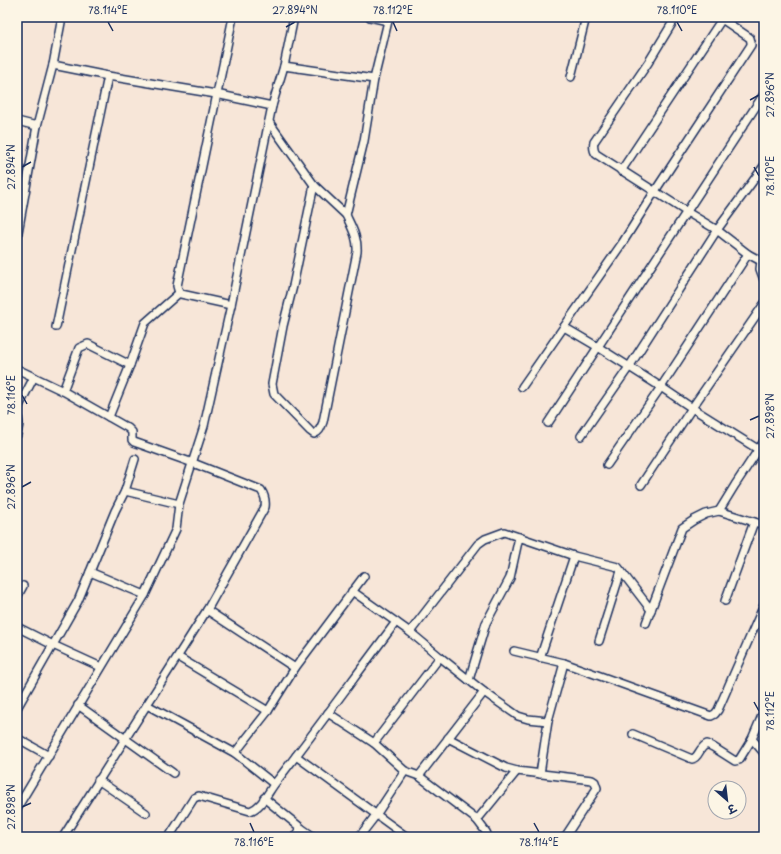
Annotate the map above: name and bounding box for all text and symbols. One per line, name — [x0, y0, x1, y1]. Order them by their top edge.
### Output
text: 78.114°E — [88, 2, 128, 17]
text: 27.894°N — [272, 2, 318, 17]
text: 78.112°E — [373, 2, 413, 17]
text: 78.110°E — [657, 2, 697, 17]
text: 27.896°N — [762, 72, 777, 118]
text: 27.894°N — [3, 144, 18, 190]
text: 78.110°E — [762, 156, 777, 196]
text: 78.116°E — [3, 375, 18, 415]
text: 27.898°N — [762, 393, 777, 439]
text: 27.896°N — [3, 464, 18, 510]
text: 78.112°E — [762, 691, 777, 731]
north arrow — [707, 780, 747, 820]
text: 27.898°N — [3, 784, 18, 830]
text: उ — [723, 800, 740, 819]
text: 78.116°E — [234, 834, 274, 849]
text: 78.114°E — [519, 834, 559, 849]

